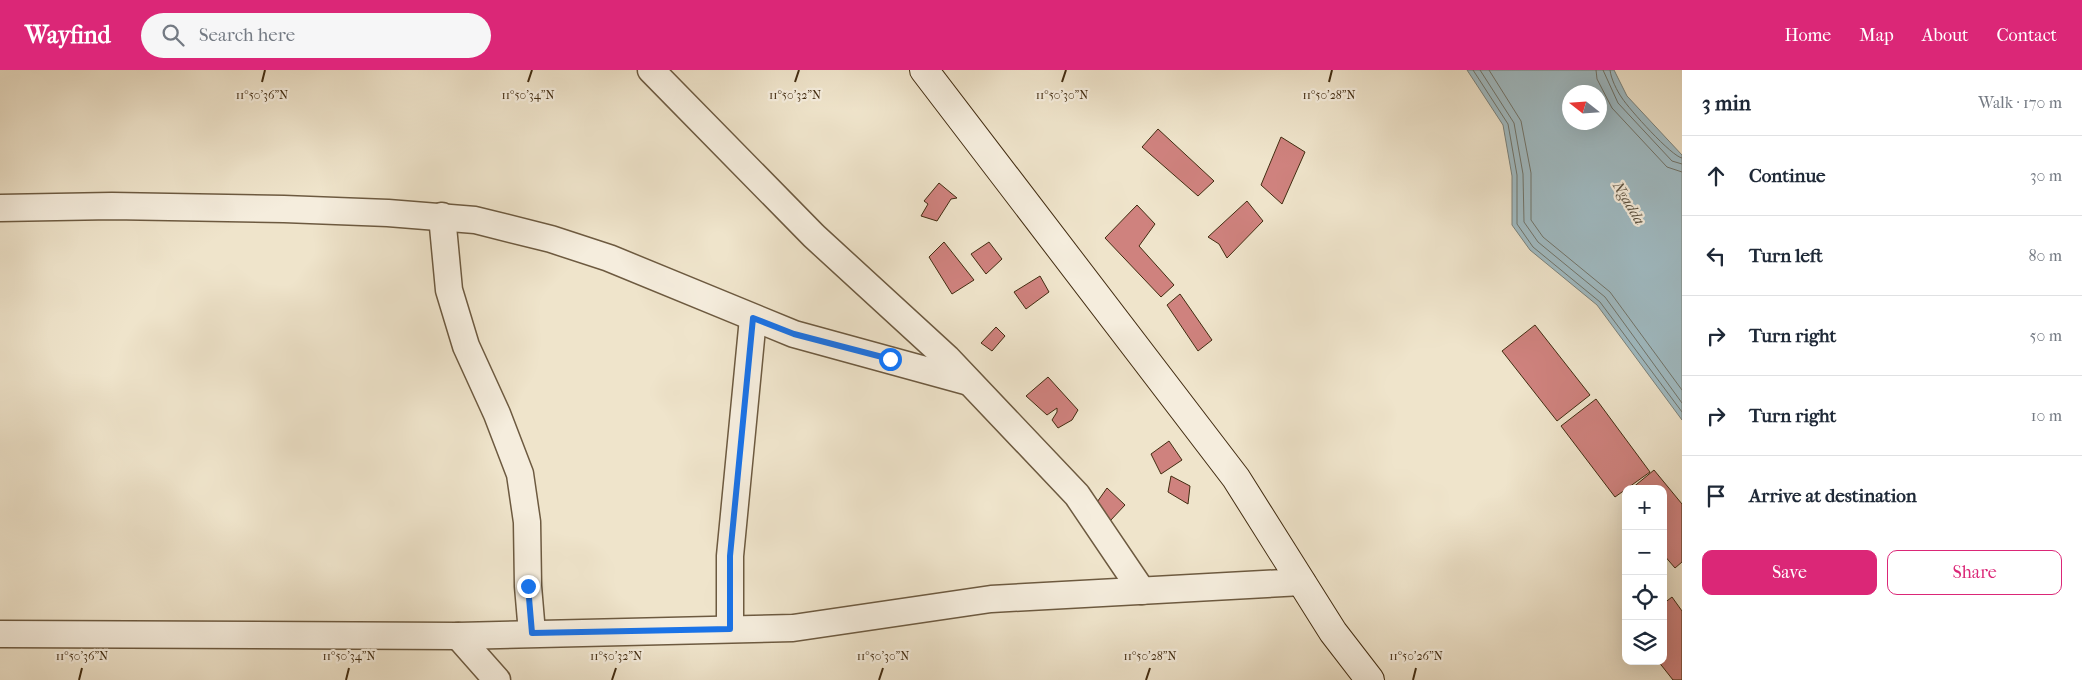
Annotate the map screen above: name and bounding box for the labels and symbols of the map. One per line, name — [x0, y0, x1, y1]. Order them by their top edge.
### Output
north arrow — [1562, 85, 1607, 130]
text: 11°50'36"N — [236, 88, 288, 102]
text: 11°50'34"N — [501, 88, 555, 102]
text: 11°50'32"N — [769, 88, 821, 102]
text: 11°50'30"N — [1036, 88, 1088, 102]
text: 11°50'28"N — [1302, 88, 1356, 102]
water label: Ngadda — [1609, 177, 1649, 228]
route start — [879, 348, 902, 371]
route end — [517, 575, 540, 598]
text: 11°50'36"N — [56, 649, 108, 663]
text: 11°50'34"N — [322, 649, 376, 663]
text: 11°50'32"N — [590, 649, 642, 663]
text: 11°50'30"N — [857, 649, 909, 663]
text: 11°50'28"N — [1123, 649, 1177, 663]
text: 11°50'26"N — [1389, 649, 1443, 663]

